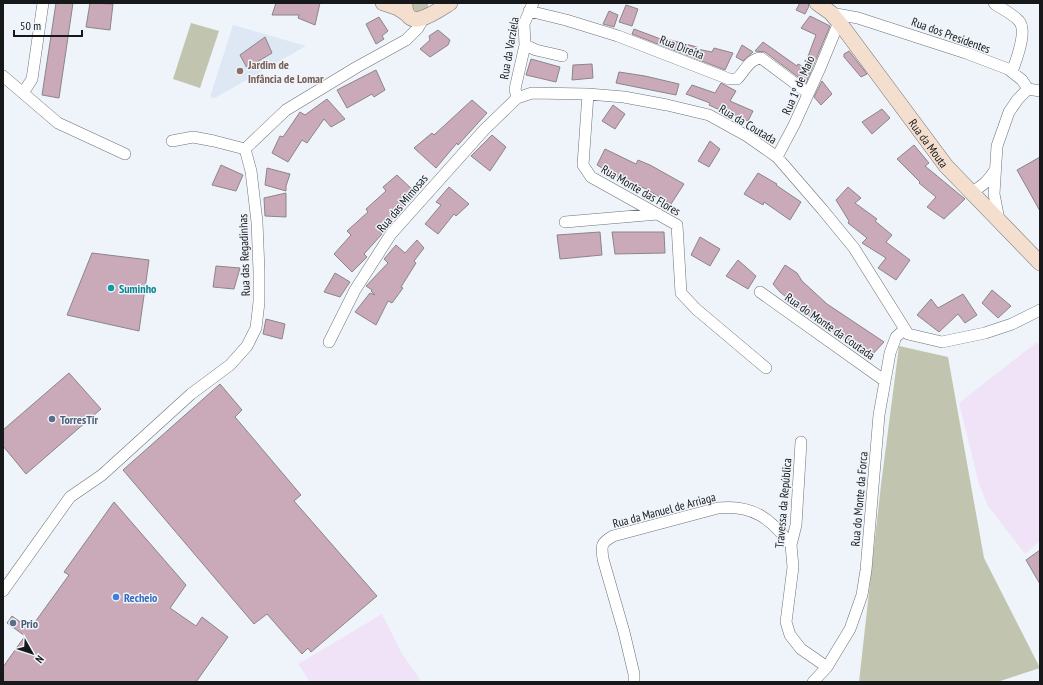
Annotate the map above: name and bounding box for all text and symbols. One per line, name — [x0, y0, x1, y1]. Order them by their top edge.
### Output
scale bar — [14, 12, 82, 38]
street label: Rua dos Presidentes — [909, 14, 993, 56]
street label: Rua da Varziela — [496, 15, 522, 80]
text: 50 m — [20, 18, 41, 33]
street label: Rua Direita — [658, 32, 706, 62]
street label: Rua 1º de Maio — [778, 53, 818, 117]
place label: Jardim de Infância de Lomar — [247, 57, 324, 86]
marker: Jardim de Infância de Lomar — [235, 66, 245, 76]
street label: Rua da Coutada — [716, 101, 780, 147]
street label: Rua da Mouta — [906, 116, 952, 171]
street label: Rua Monte das Flores — [599, 161, 683, 219]
street label: Rua das Mimosas — [373, 171, 431, 235]
street label: Rua das Regadinhas — [235, 214, 253, 296]
place label: Suminho — [119, 281, 157, 296]
marker: Suminho — [106, 283, 116, 293]
street label: Rua do Monte da Coutada — [782, 289, 878, 363]
place label: TorresTir — [60, 412, 99, 427]
marker: TorresTir — [47, 414, 57, 424]
street label: Rua do Monte da Forca — [847, 451, 871, 547]
street label: Travessa da República — [772, 457, 794, 549]
street label: Rua da Manuel de Arriaga — [611, 489, 717, 531]
place label: Recheio — [124, 590, 158, 605]
marker: Recheio — [111, 592, 121, 602]
place label: Prio — [21, 616, 39, 631]
marker: Prio — [8, 618, 18, 628]
north arrow — [12, 633, 52, 673]
text: N — [32, 653, 47, 666]

